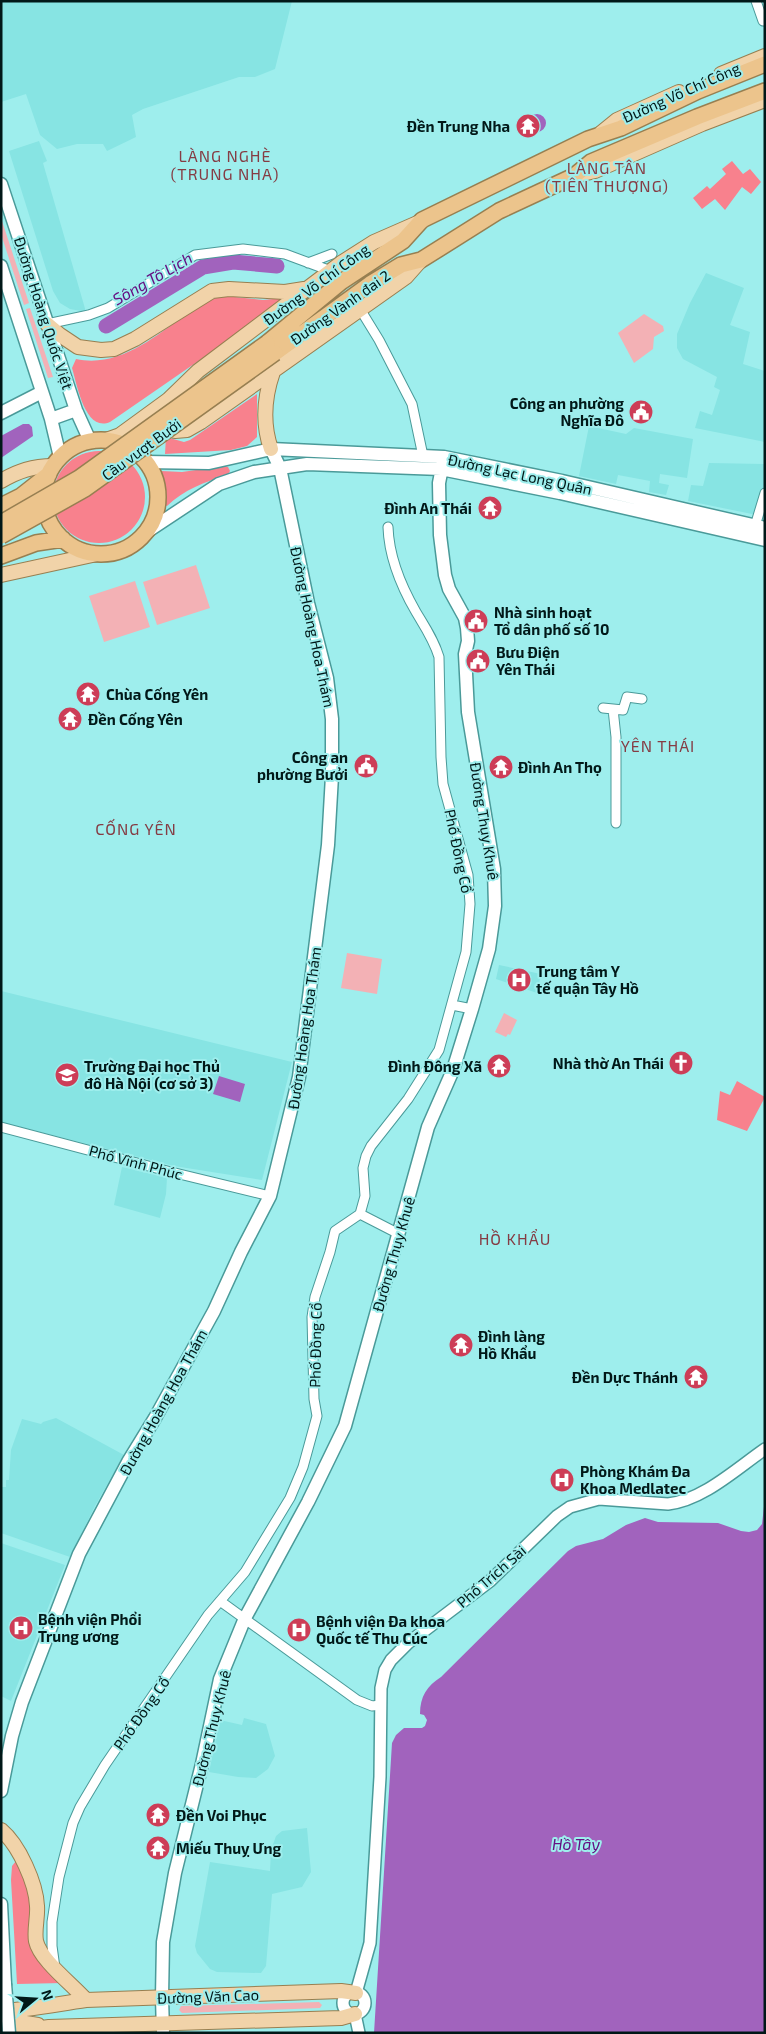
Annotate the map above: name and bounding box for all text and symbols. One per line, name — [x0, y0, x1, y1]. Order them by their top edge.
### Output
street label: Đường Võ Chí Công — [619, 58, 743, 126]
temple icon: Đền Trung Nha — [515, 113, 541, 139]
place label: Đền Trung Nha — [407, 117, 510, 135]
district label: LÀNG NGHÈ (TRUNG NHA) — [171, 146, 279, 183]
district label: LÀNG TÂN (TIÊN THƯỢNG) — [545, 158, 669, 195]
street label: Đường Hoàng Quốc Việt — [10, 234, 77, 392]
street label: Đường Võ Chí Công — [259, 239, 373, 329]
water label: Sông Tô Lịch — [109, 248, 195, 308]
street label: Đường Vành đai 2 — [287, 266, 393, 348]
place label: Công an phường Nghĩa Đô — [510, 394, 624, 429]
public building icon: Công an phường Nghĩa Đô — [628, 399, 654, 425]
street label: Cầu vượt Bưởi — [98, 414, 184, 484]
street label: Đường Lạc Long Quân — [446, 450, 594, 499]
temple icon: Đình An Thái — [477, 495, 503, 521]
place label: Đình An Thái — [384, 499, 472, 517]
street label: Đường Hoàng Hoa Thám — [287, 545, 339, 709]
place label: Nhà sinh hoạt Tổ dân phố số 10 — [494, 603, 610, 638]
public building icon: Nhà sinh hoạt Tổ dân phố số 10 — [463, 608, 489, 634]
place label: Bưu Điện Yên Thái — [496, 643, 559, 678]
public building icon: Bưu Điện Yên Thái — [465, 648, 491, 674]
temple icon: Chùa Cống Yên — [75, 681, 101, 707]
place label: Chùa Cống Yên — [106, 685, 208, 703]
temple icon: Đền Cống Yên — [57, 706, 83, 732]
place label: Đền Cống Yên — [88, 710, 183, 728]
district label: YÊN THÁI — [621, 736, 695, 755]
place label: Công an phường Bưởi — [257, 748, 348, 783]
public building icon: Công an phường Bưởi — [353, 753, 379, 779]
temple icon: Đình An Thọ — [488, 754, 514, 780]
place label: Đình An Thọ — [518, 758, 602, 776]
street label: Đường Thụy Khuê — [467, 761, 503, 881]
street label: Phố Đồng Cổ — [441, 807, 477, 895]
district label: CỐNG YÊN — [95, 818, 177, 838]
street label: Đường Hoàng Hoa Thám — [284, 946, 324, 1110]
place label: Trung tâm Y tế quận Tây Hồ — [536, 962, 639, 998]
hospital icon: Trung tâm Y tế quận Tây Hồ — [506, 967, 532, 993]
church icon: Nhà thờ An Thái — [668, 1050, 694, 1076]
temple icon: Đình Đông Xã — [486, 1053, 512, 1079]
place label: Nhà thờ An Thái — [553, 1054, 664, 1072]
place label: Trường Đại học Thủ đô Hà Nội (cơ sở 3) — [84, 1057, 220, 1092]
place label: Đình Đông Xã — [388, 1057, 482, 1075]
school or university icon: Trường Đại học Thủ đô Hà Nội (cơ sở 3) — [54, 1062, 80, 1088]
street label: Phố Vĩnh Phúc — [87, 1141, 185, 1183]
street label: Đường Thụy Khuê — [368, 1194, 418, 1314]
district label: HỒ KHẨU — [479, 1228, 551, 1248]
street label: Phố Đồng Cổ — [305, 1302, 325, 1388]
street label: Đường Hoàng Hoa Thám — [115, 1326, 211, 1478]
place label: Đình làng Hồ Khẩu — [478, 1327, 545, 1362]
temple icon: Đình làng Hồ Khẩu — [448, 1332, 474, 1358]
temple icon: Đền Dực Thánh — [683, 1364, 709, 1390]
place label: Đền Dực Thánh — [572, 1368, 678, 1386]
place label: Phòng Khám Đa Khoa Medlatec — [580, 1462, 690, 1497]
hospital icon: Phòng Khám Đa Khoa Medlatec — [549, 1467, 575, 1493]
street label: Phố Trích Sài — [453, 1541, 529, 1611]
place label: Bệnh viện Phổi Trung ương — [38, 1610, 142, 1645]
place label: Bệnh viện Đa khoa Quốc tế Thu Cúc — [316, 1612, 445, 1648]
hospital icon: Bệnh viện Phổi Trung ương — [8, 1615, 34, 1641]
hospital icon: Bệnh viện Đa khoa Quốc tế Thu Cúc — [286, 1617, 312, 1643]
street label: Đường Thụy Khuê — [188, 1668, 234, 1788]
street label: Phố Đồng Cổ — [109, 1673, 173, 1753]
temple icon: Đền Voi Phục — [145, 1802, 171, 1828]
place label: Đền Voi Phục — [176, 1806, 267, 1824]
water label: Hồ Tây — [552, 1834, 600, 1854]
temple icon: Miếu Thuỵ Ưng — [145, 1835, 171, 1861]
place label: Miếu Thuỵ Ưng — [176, 1839, 282, 1858]
north arrow — [10, 1974, 60, 2024]
street label: Đường Văn Cao — [157, 1985, 259, 2007]
text: N — [38, 1987, 57, 2002]

